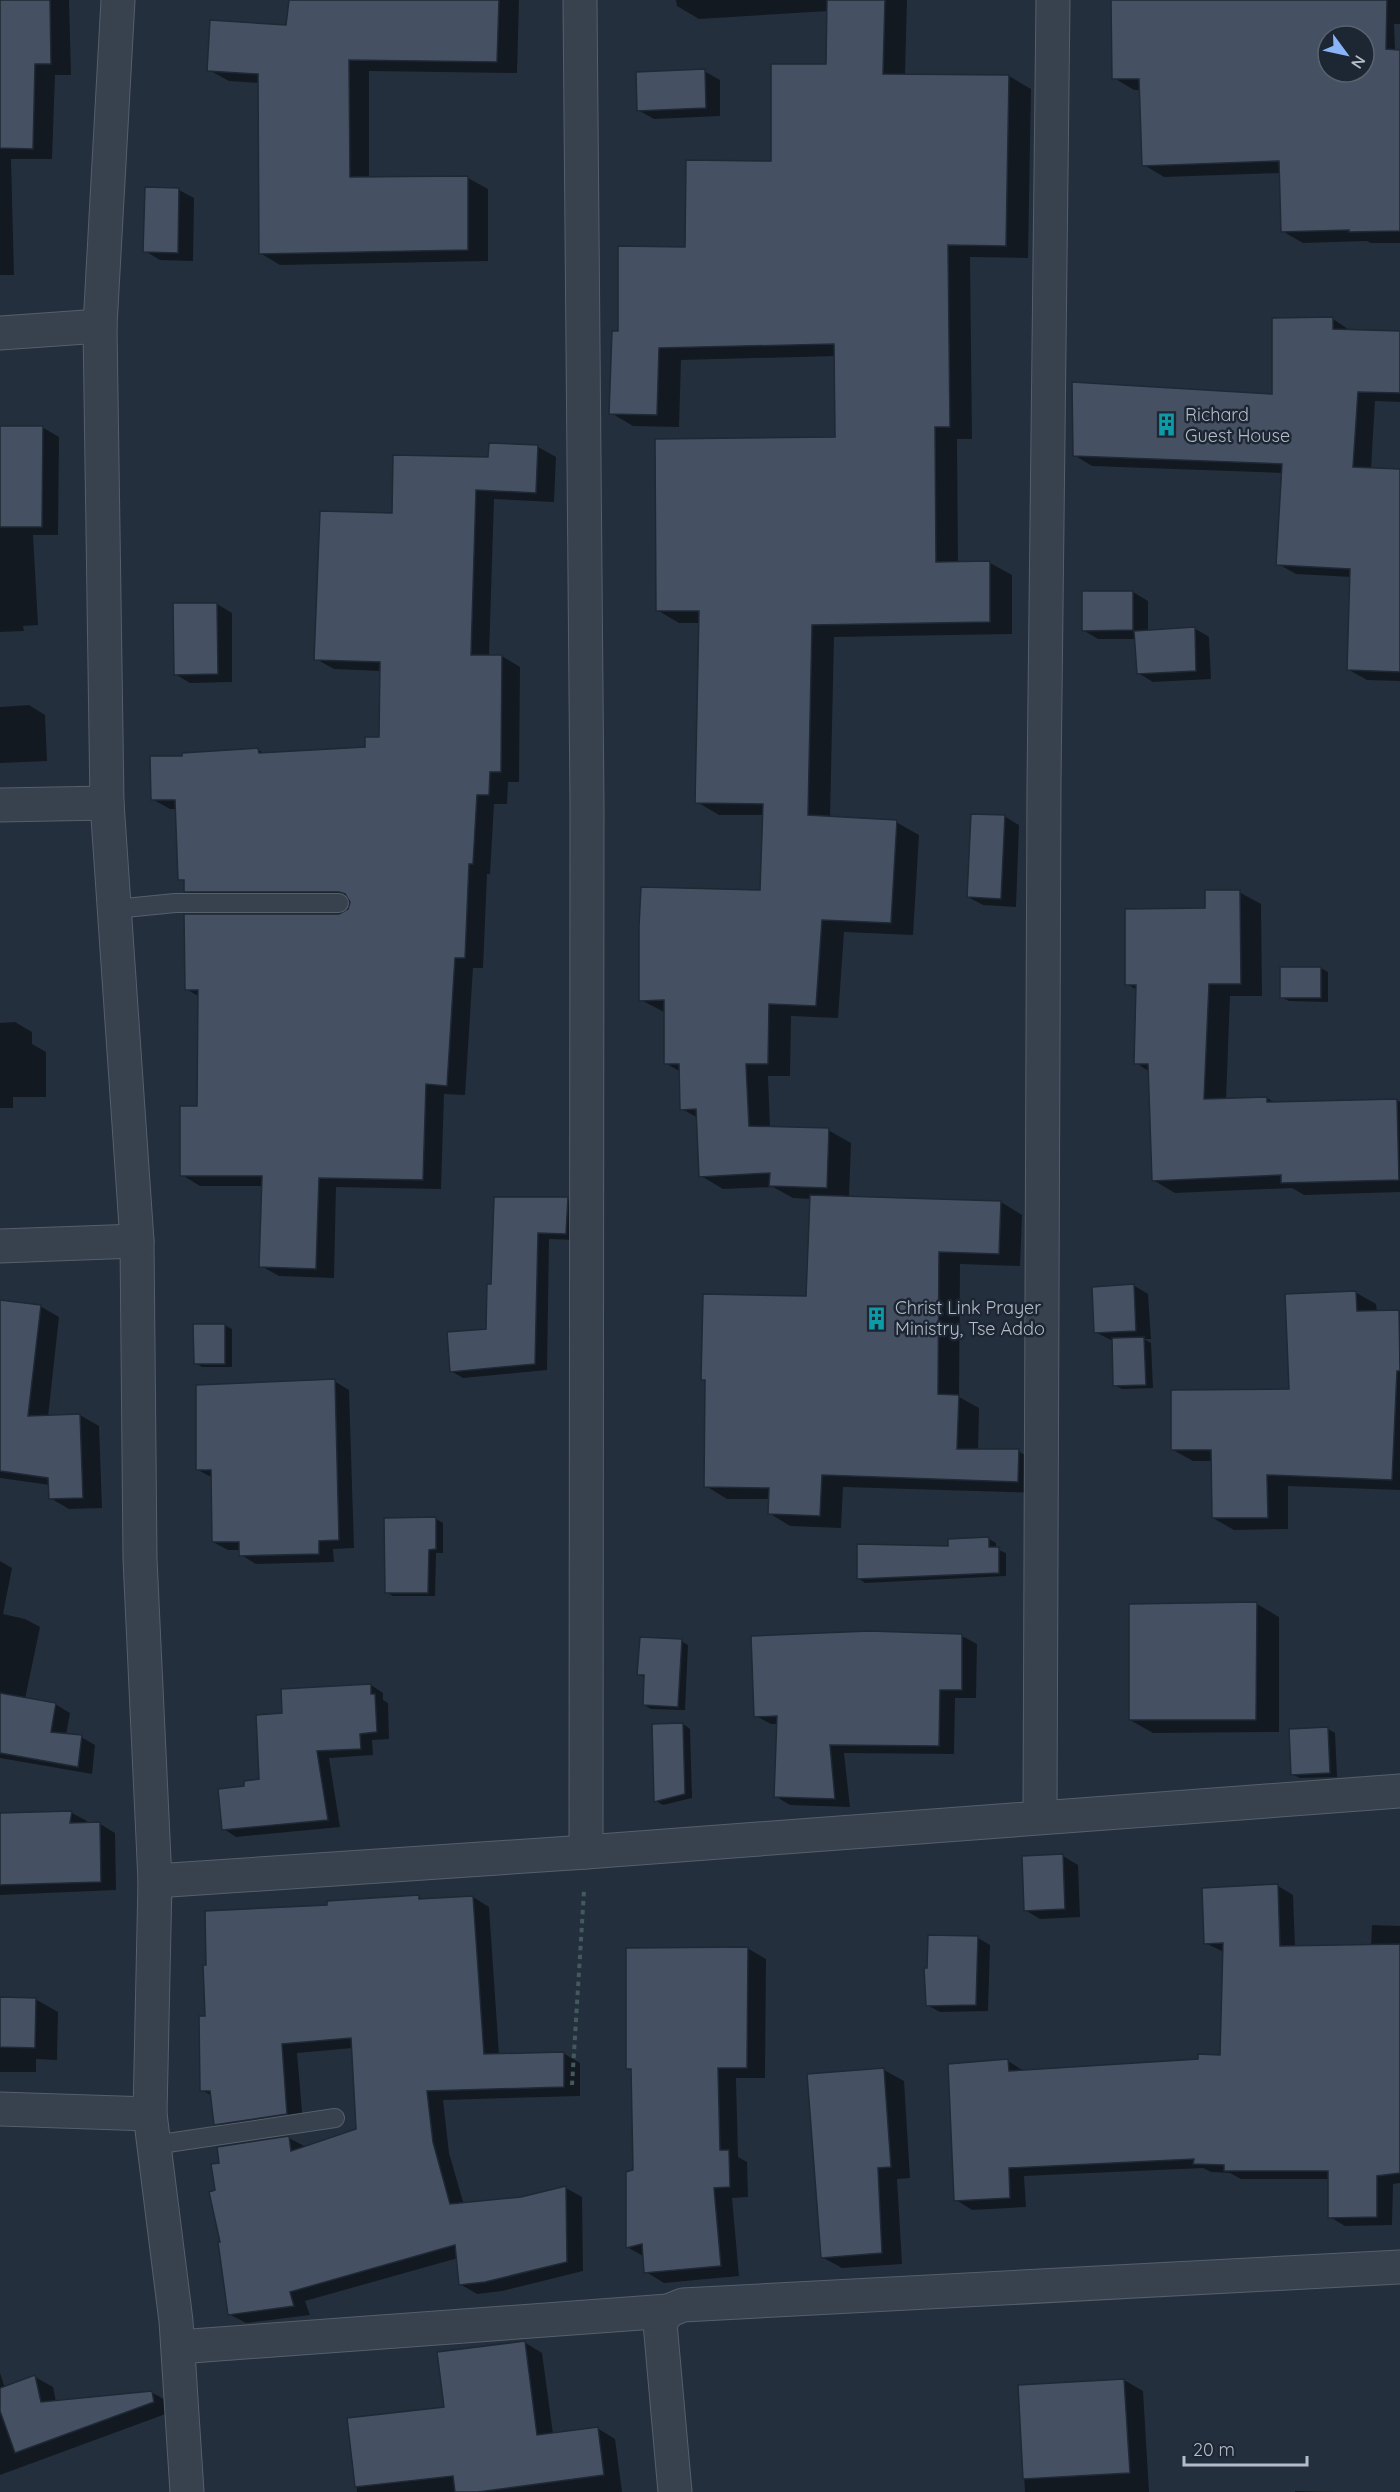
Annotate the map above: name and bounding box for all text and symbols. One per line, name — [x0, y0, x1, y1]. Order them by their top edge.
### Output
north arrow — [1316, 24, 1376, 84]
text: N — [1347, 52, 1370, 73]
place label: Richard Guest House — [1185, 403, 1290, 447]
building icon: Richard Guest House — [1154, 412, 1180, 438]
place label: Christ Link Prayer Ministry, Tse Addo — [895, 1296, 1045, 1340]
building icon: Christ Link Prayer Ministry, Tse Addo — [864, 1305, 890, 1331]
scale bar — [1184, 2429, 1307, 2467]
text: 20 m — [1193, 2438, 1235, 2461]

